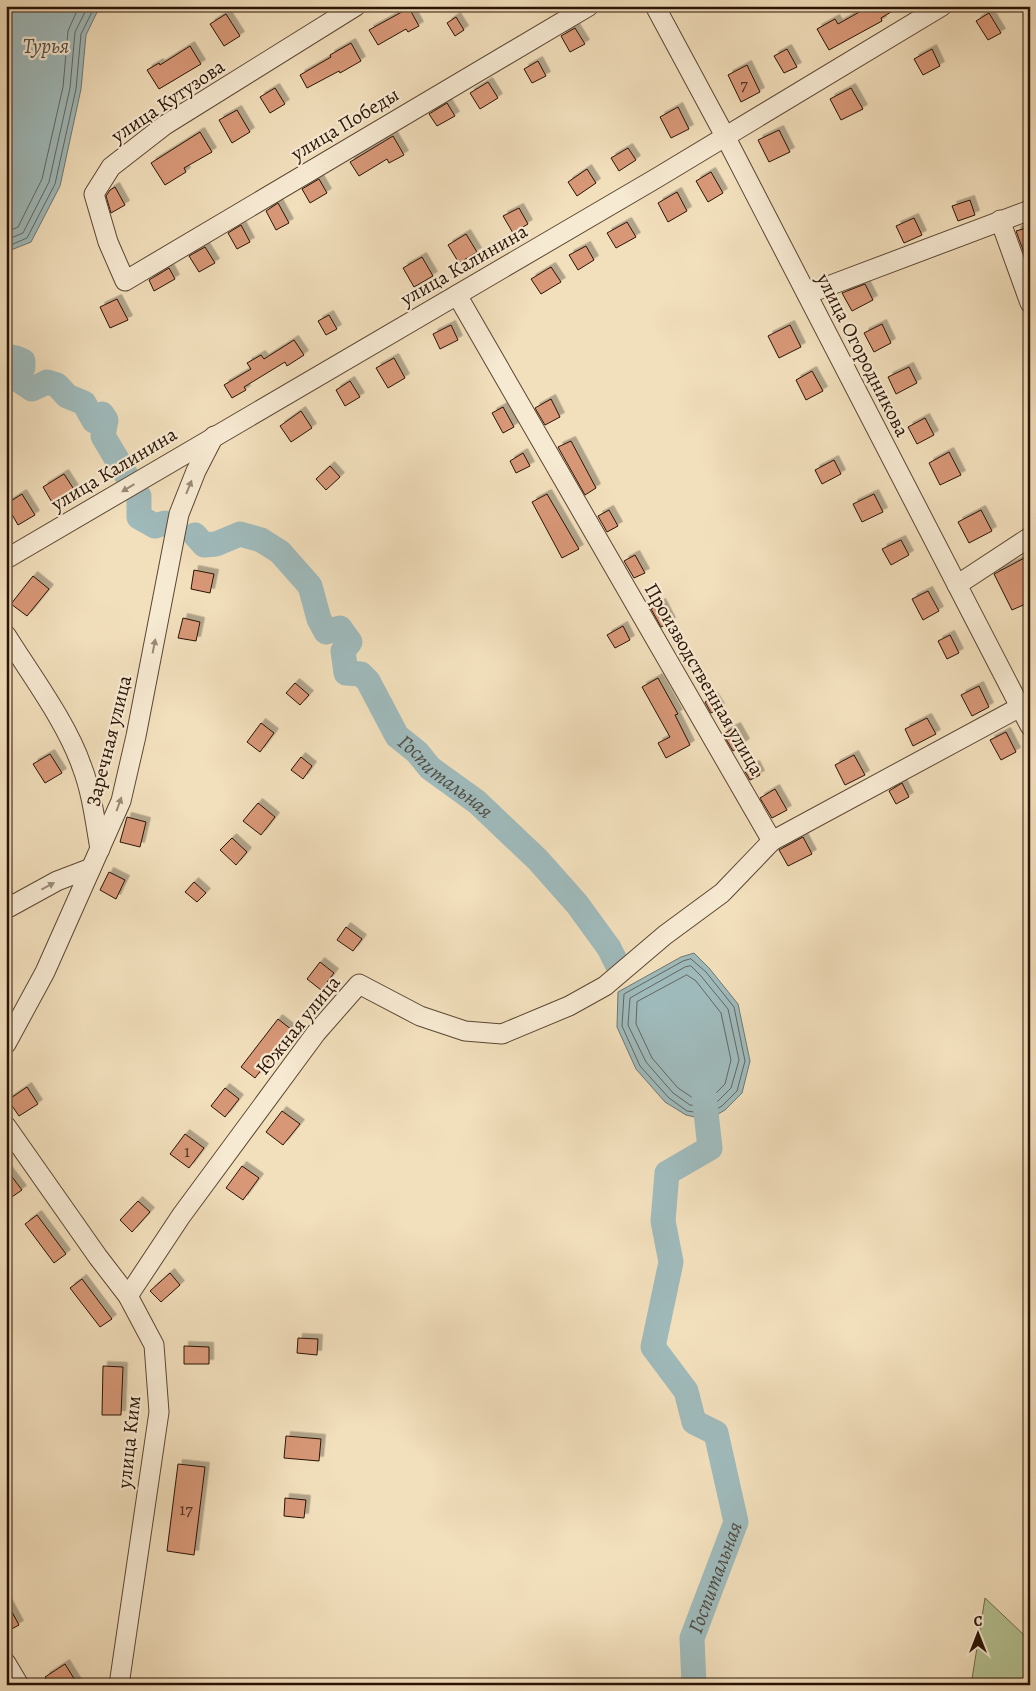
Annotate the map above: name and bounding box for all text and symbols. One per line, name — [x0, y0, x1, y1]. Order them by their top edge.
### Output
water label: Турья — [23, 32, 69, 60]
street label: улица Кутузова — [105, 53, 231, 150]
house number: 7 — [740, 72, 748, 96]
street label: улица Победы — [285, 81, 404, 167]
street label: улица Калинина — [395, 217, 533, 313]
street label: улица Огородникова — [810, 268, 916, 442]
street label: улица Калинина — [45, 420, 183, 518]
one-way arrow — [185, 479, 193, 494]
one-way arrow — [122, 483, 135, 492]
street label: Производственная улица — [638, 578, 771, 781]
one-way arrow — [150, 638, 158, 653]
street label: Заречная улица — [80, 672, 139, 810]
water label: Госпитальная — [392, 728, 500, 825]
one-way arrow — [115, 796, 123, 811]
one-way arrow — [41, 882, 55, 890]
street label: Южная улица — [250, 969, 347, 1080]
house number: 1 — [184, 1139, 190, 1163]
street label: улица Ким — [111, 1394, 147, 1491]
house number: 17 — [179, 1497, 193, 1521]
water label: Госпитальная — [681, 1517, 749, 1637]
north arrow — [954, 1608, 1004, 1658]
text: С — [974, 1612, 983, 1631]

